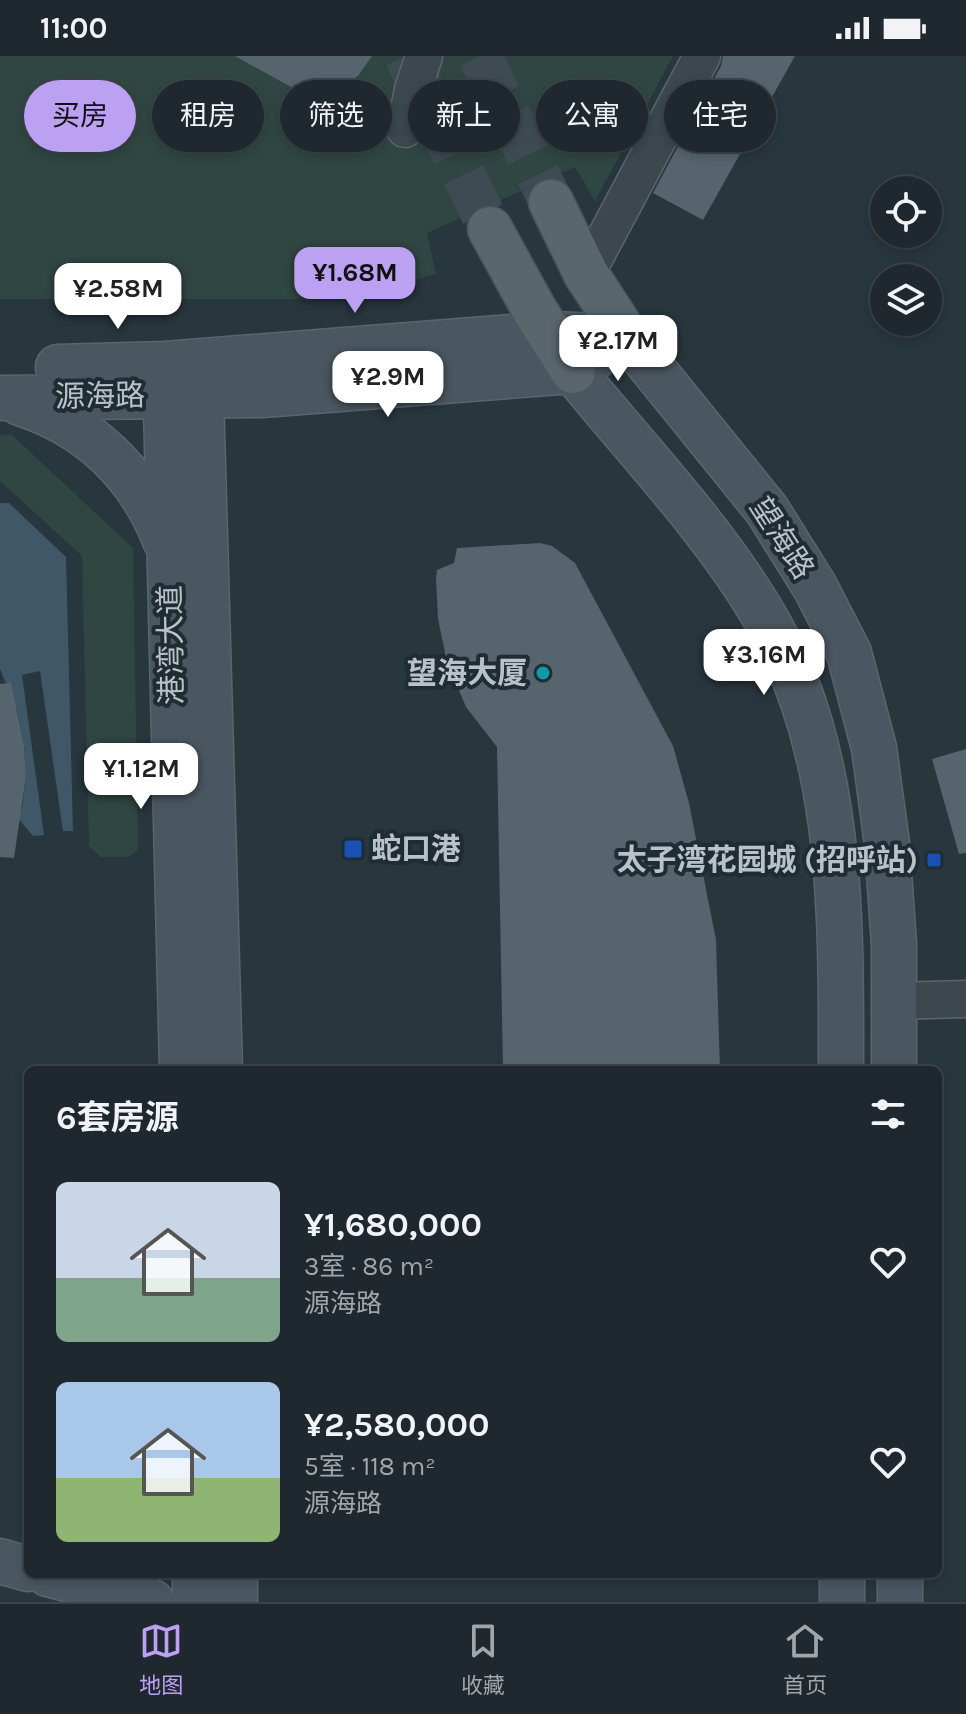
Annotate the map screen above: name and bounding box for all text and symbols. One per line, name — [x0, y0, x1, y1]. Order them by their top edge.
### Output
text: 11:00 — [40, 10, 107, 46]
chip: 买房 — [24, 80, 136, 152]
chip: 租房 — [152, 80, 264, 152]
chip: 筛选 — [280, 80, 392, 152]
chip: 新上 — [408, 80, 520, 152]
chip: 公寓 — [536, 80, 648, 152]
chip: 住宅 — [664, 80, 776, 152]
map controls — [870, 176, 942, 336]
button: locate — [870, 176, 942, 248]
pin: ¥1.68M — [290, 247, 420, 315]
text: ¥1.68M — [312, 257, 398, 288]
pin: ¥2.58M — [53, 263, 183, 331]
button: layers — [870, 264, 942, 336]
text: ¥2.58M — [72, 273, 164, 304]
pin: ¥2.17M — [553, 315, 683, 383]
text: ¥2.17M — [577, 325, 659, 356]
pin: ¥2.9M — [332, 351, 444, 419]
text: ¥2.9M — [350, 361, 426, 392]
street label: 源海路 — [55, 377, 145, 415]
street label: 望海路 — [742, 490, 822, 586]
street label: 港湾大道 — [152, 585, 190, 705]
pin: ¥3.16M — [699, 629, 829, 697]
text: ¥3.16M — [722, 639, 806, 670]
place label: 望海大厦 — [407, 655, 527, 691]
marker: 望海大厦 — [534, 664, 552, 682]
pin: ¥1.12M — [76, 743, 206, 811]
text: ¥1.12M — [102, 753, 180, 784]
place label: 蛇口港 — [371, 831, 461, 867]
marker: 蛇口港 — [342, 838, 364, 860]
place label: 太子湾花园城 (招呼站) — [616, 842, 918, 878]
marker: 太子湾花园城 (招呼站) — [925, 851, 943, 869]
icon: filters — [866, 1092, 910, 1136]
text: 6套房源 — [56, 1098, 179, 1138]
text: ¥1,680,000 — [304, 1205, 482, 1245]
icon: home — [120, 1214, 216, 1310]
icon: heart — [866, 1240, 910, 1284]
text: 3室 · 86 m² — [304, 1251, 434, 1282]
text: 源海路 — [304, 1288, 382, 1319]
text: ¥2,580,000 — [304, 1405, 490, 1445]
icon: home — [120, 1414, 216, 1510]
icon: heart — [866, 1440, 910, 1484]
text: 5室 · 118 m² — [304, 1451, 436, 1482]
text: 源海路 — [304, 1488, 382, 1519]
tab: 地图 — [139, 1619, 183, 1699]
tab: 收藏 — [461, 1619, 505, 1699]
tab: 首页 — [783, 1619, 827, 1699]

